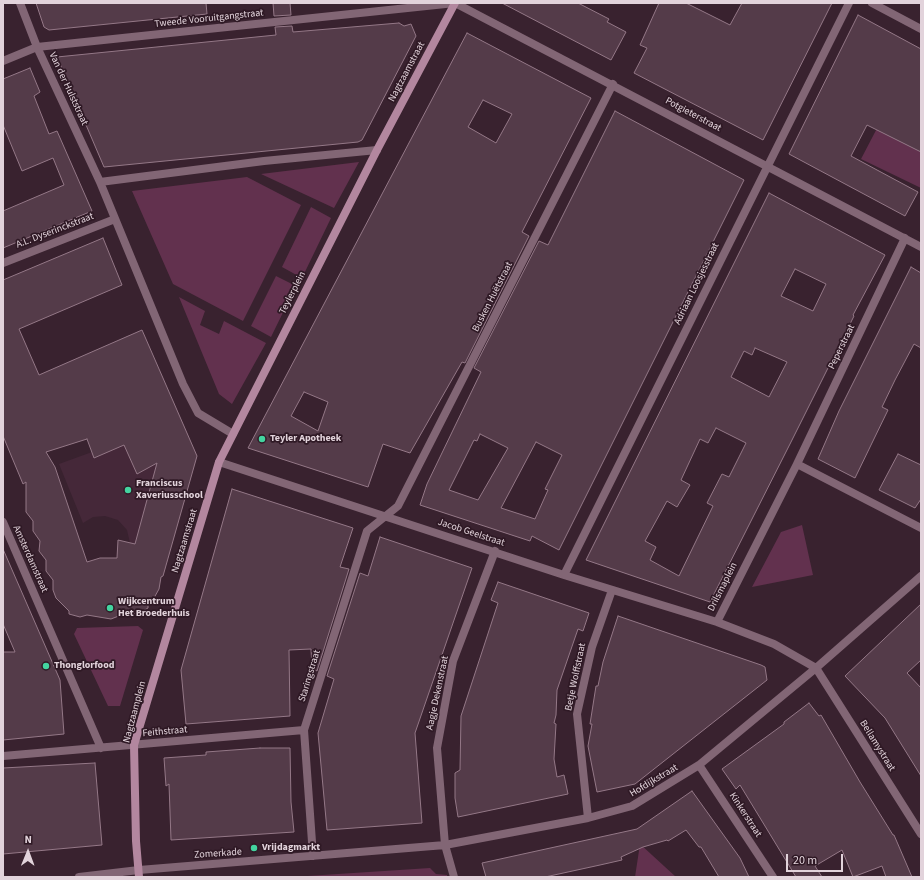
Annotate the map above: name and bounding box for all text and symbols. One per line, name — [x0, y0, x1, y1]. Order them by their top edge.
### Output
street label: Tweede Vooruitgangstraat — [154, 7, 264, 31]
street label: Nagtzaamstraat — [386, 40, 428, 104]
street label: Van der Hulststraat — [46, 51, 90, 127]
street label: Potgieterstraat — [663, 95, 723, 135]
street label: A.L. Dyserinckstraat — [15, 211, 95, 251]
street label: Adriaan Loosjesstraat — [672, 241, 722, 327]
street label: Busken Huëtstraat — [470, 260, 516, 334]
street label: Teylerplein — [277, 270, 309, 316]
street label: Peperstraat — [826, 323, 858, 371]
place label: Teyler Apotheek — [270, 433, 341, 445]
marker: Teyler Apotheek — [257, 434, 267, 444]
place label: Franciscus Xaveriusschool — [136, 478, 203, 502]
marker: Franciscus Xaveriusschool — [123, 485, 133, 495]
street label: Nagtzaamstraat — [170, 508, 200, 574]
street label: Jacob Geelstraat — [436, 517, 506, 549]
street label: Amsterdamstraat — [10, 524, 50, 594]
street label: Drilsmaplein — [706, 561, 740, 613]
place label: Wijkcentrum Het Broederhuis — [118, 596, 190, 620]
marker: Wijkcentrum Het Broederhuis — [105, 603, 115, 613]
street label: Betje Wolffstraat — [563, 642, 589, 712]
street label: Staringstraat — [296, 649, 324, 703]
street label: Aagje Dekenstraat — [424, 655, 452, 731]
place label: Thonglorfood — [54, 660, 114, 672]
marker: Thonglorfood — [41, 661, 51, 671]
street label: Nagtzaamplein — [121, 680, 149, 744]
street label: Bellamystraat — [857, 718, 897, 774]
street label: Feithstraat — [142, 724, 188, 740]
street label: Hofdijkstraat — [628, 762, 680, 800]
street label: Kinkerstraat — [726, 790, 764, 840]
north arrow — [8, 832, 48, 872]
text: N — [24, 832, 32, 847]
place label: Vrijdagmarkt — [262, 842, 320, 854]
marker: Vrijdagmarkt — [249, 843, 259, 853]
street label: Zomerkade — [194, 846, 242, 862]
scale bar — [788, 846, 845, 872]
text: 20 m — [793, 852, 817, 869]

